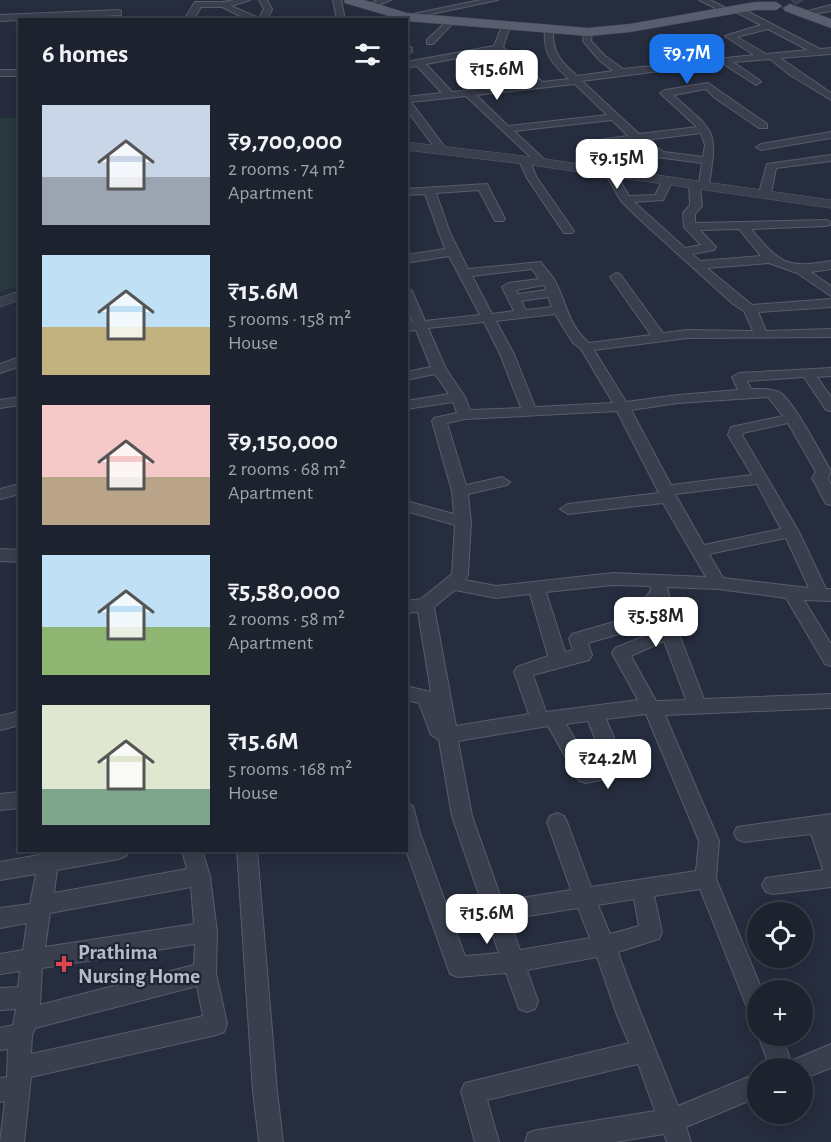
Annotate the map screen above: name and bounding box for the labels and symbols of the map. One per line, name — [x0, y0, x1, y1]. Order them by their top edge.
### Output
pin: ₹9.7M — [645, 34, 729, 85]
pin: ₹15.6M — [448, 50, 546, 101]
pin: ₹9.15M — [568, 139, 666, 190]
pin: ₹5.58M — [607, 597, 705, 648]
pin: ₹24.2M — [559, 739, 657, 790]
pin: ₹15.6M — [438, 894, 536, 945]
place label: Prathima Nursing Home — [78, 942, 200, 987]
marker: Prathima Nursing Home — [55, 955, 73, 973]

